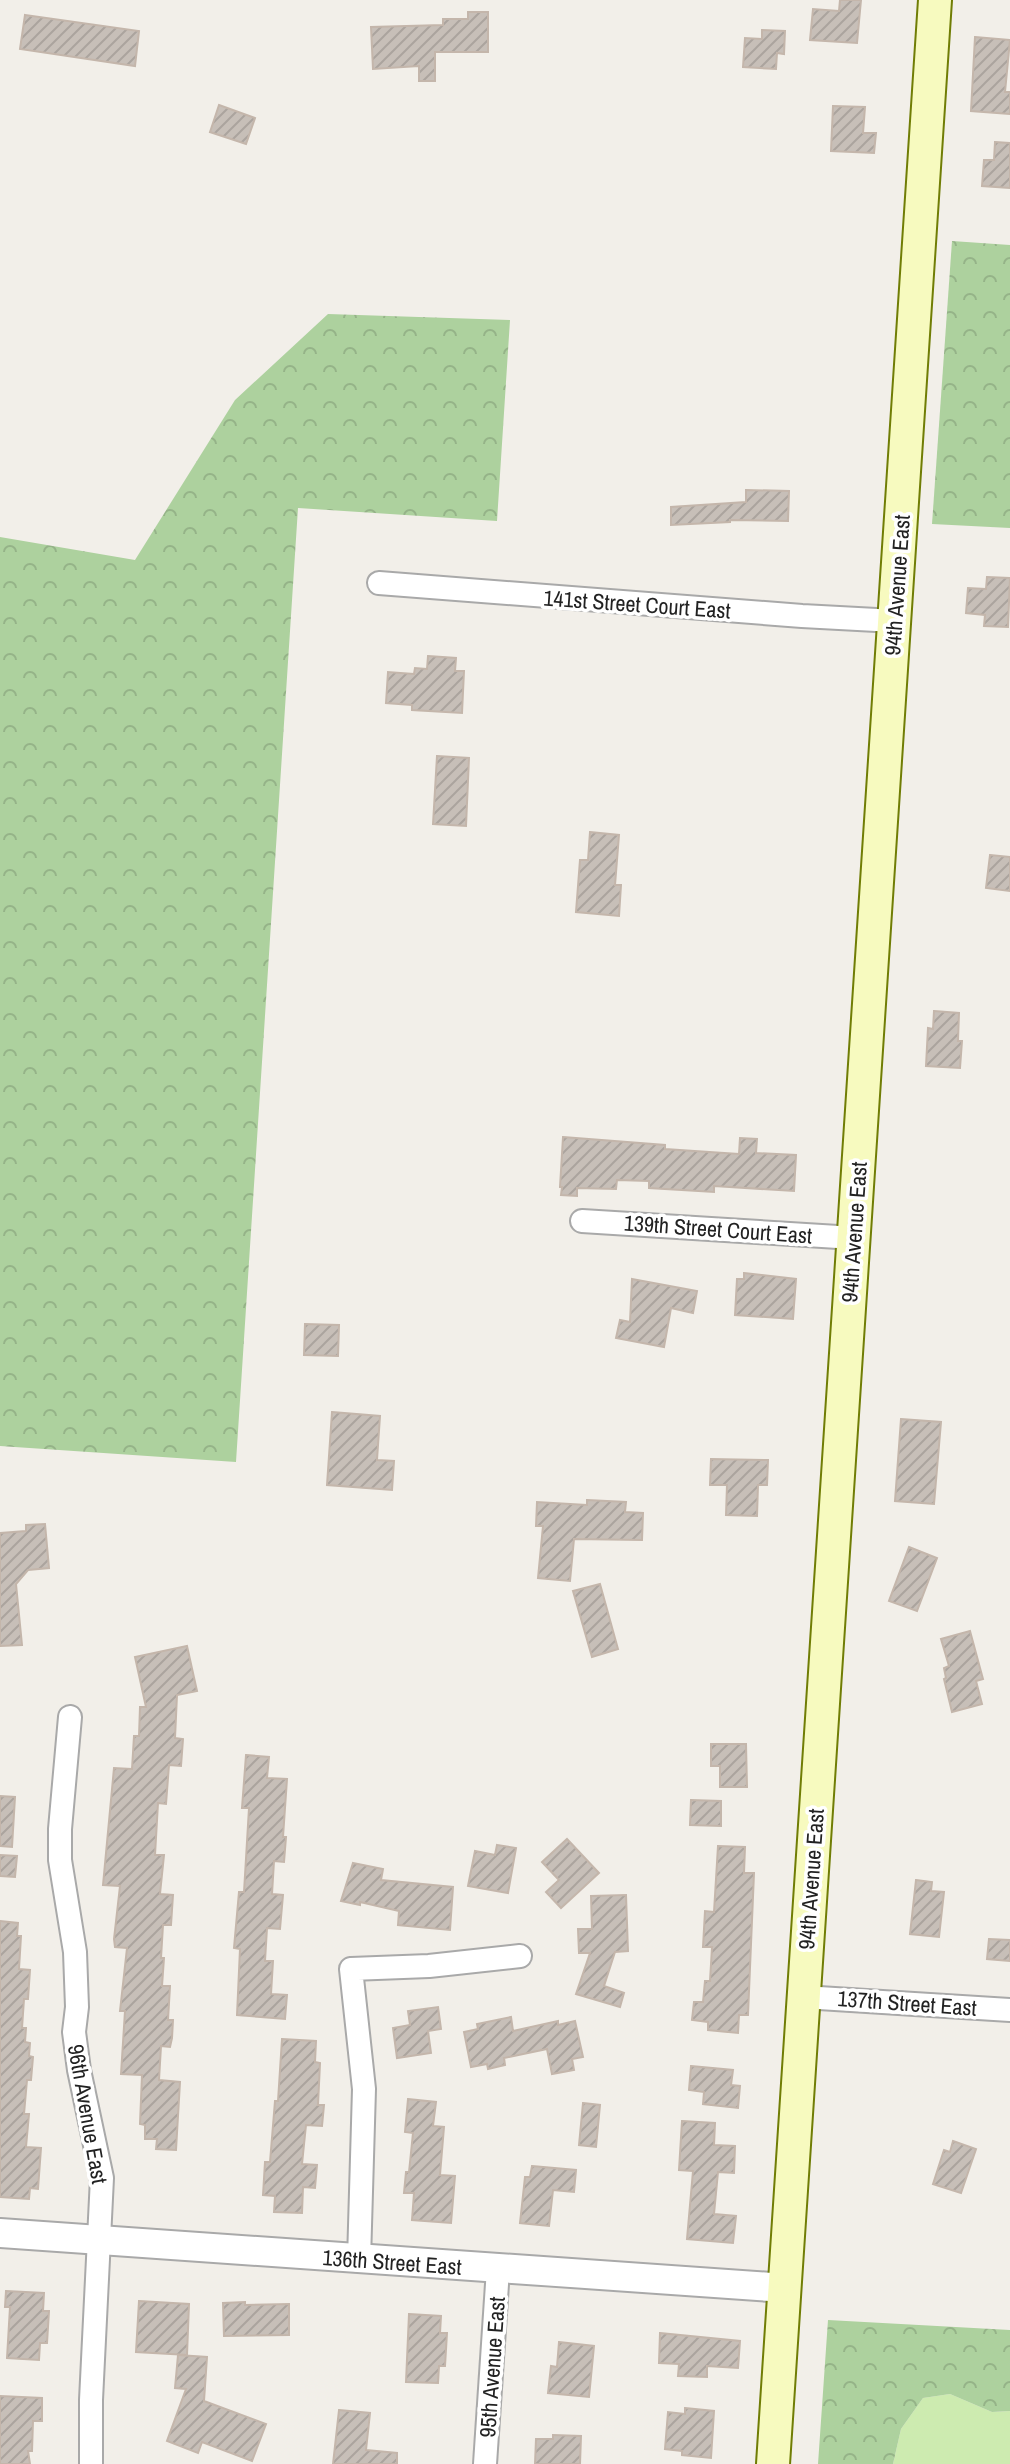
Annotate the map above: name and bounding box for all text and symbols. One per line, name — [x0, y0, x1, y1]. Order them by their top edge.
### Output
street label: 94th Avenue East — [877, 514, 917, 656]
street label: 141st Street Court East — [542, 582, 732, 626]
street label: 94th Avenue East — [834, 1161, 874, 1303]
street label: 139th Street Court East — [623, 1207, 813, 1251]
street label: 94th Avenue East — [791, 1808, 831, 1950]
street label: 137th Street East — [836, 1983, 978, 2023]
street label: 96th Avenue East — [61, 2042, 115, 2186]
street label: 136th Street East — [321, 2242, 463, 2282]
street label: 95th Avenue East — [472, 2296, 512, 2438]

